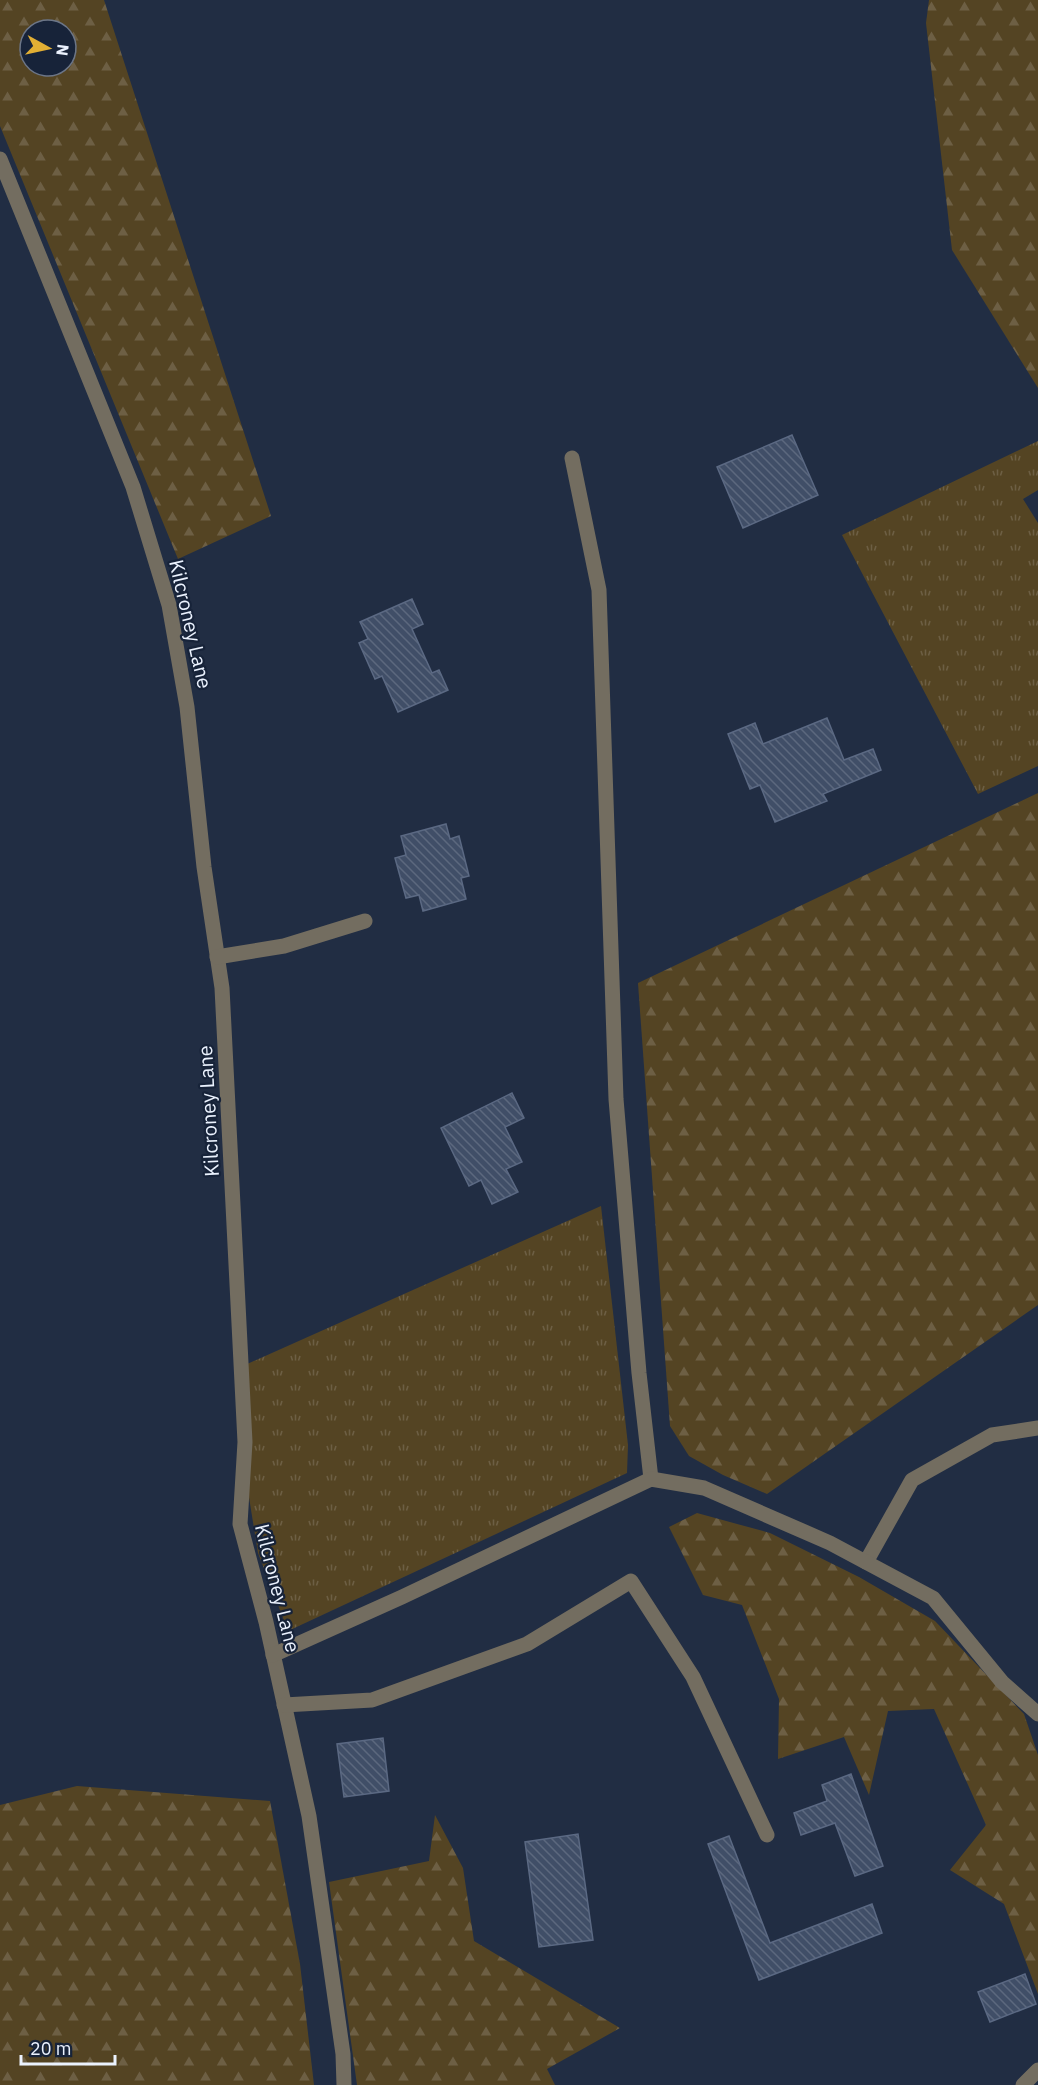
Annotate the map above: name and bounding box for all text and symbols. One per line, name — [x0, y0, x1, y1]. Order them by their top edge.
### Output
north arrow — [18, 18, 78, 78]
text: N — [52, 43, 74, 57]
street label: Kilcroney Lane — [163, 557, 219, 691]
street label: Kilcroney Lane — [191, 1045, 225, 1177]
street label: Kilcroney Lane — [249, 1521, 307, 1655]
scale bar — [21, 2028, 116, 2066]
text: 20 m — [30, 2037, 72, 2060]

